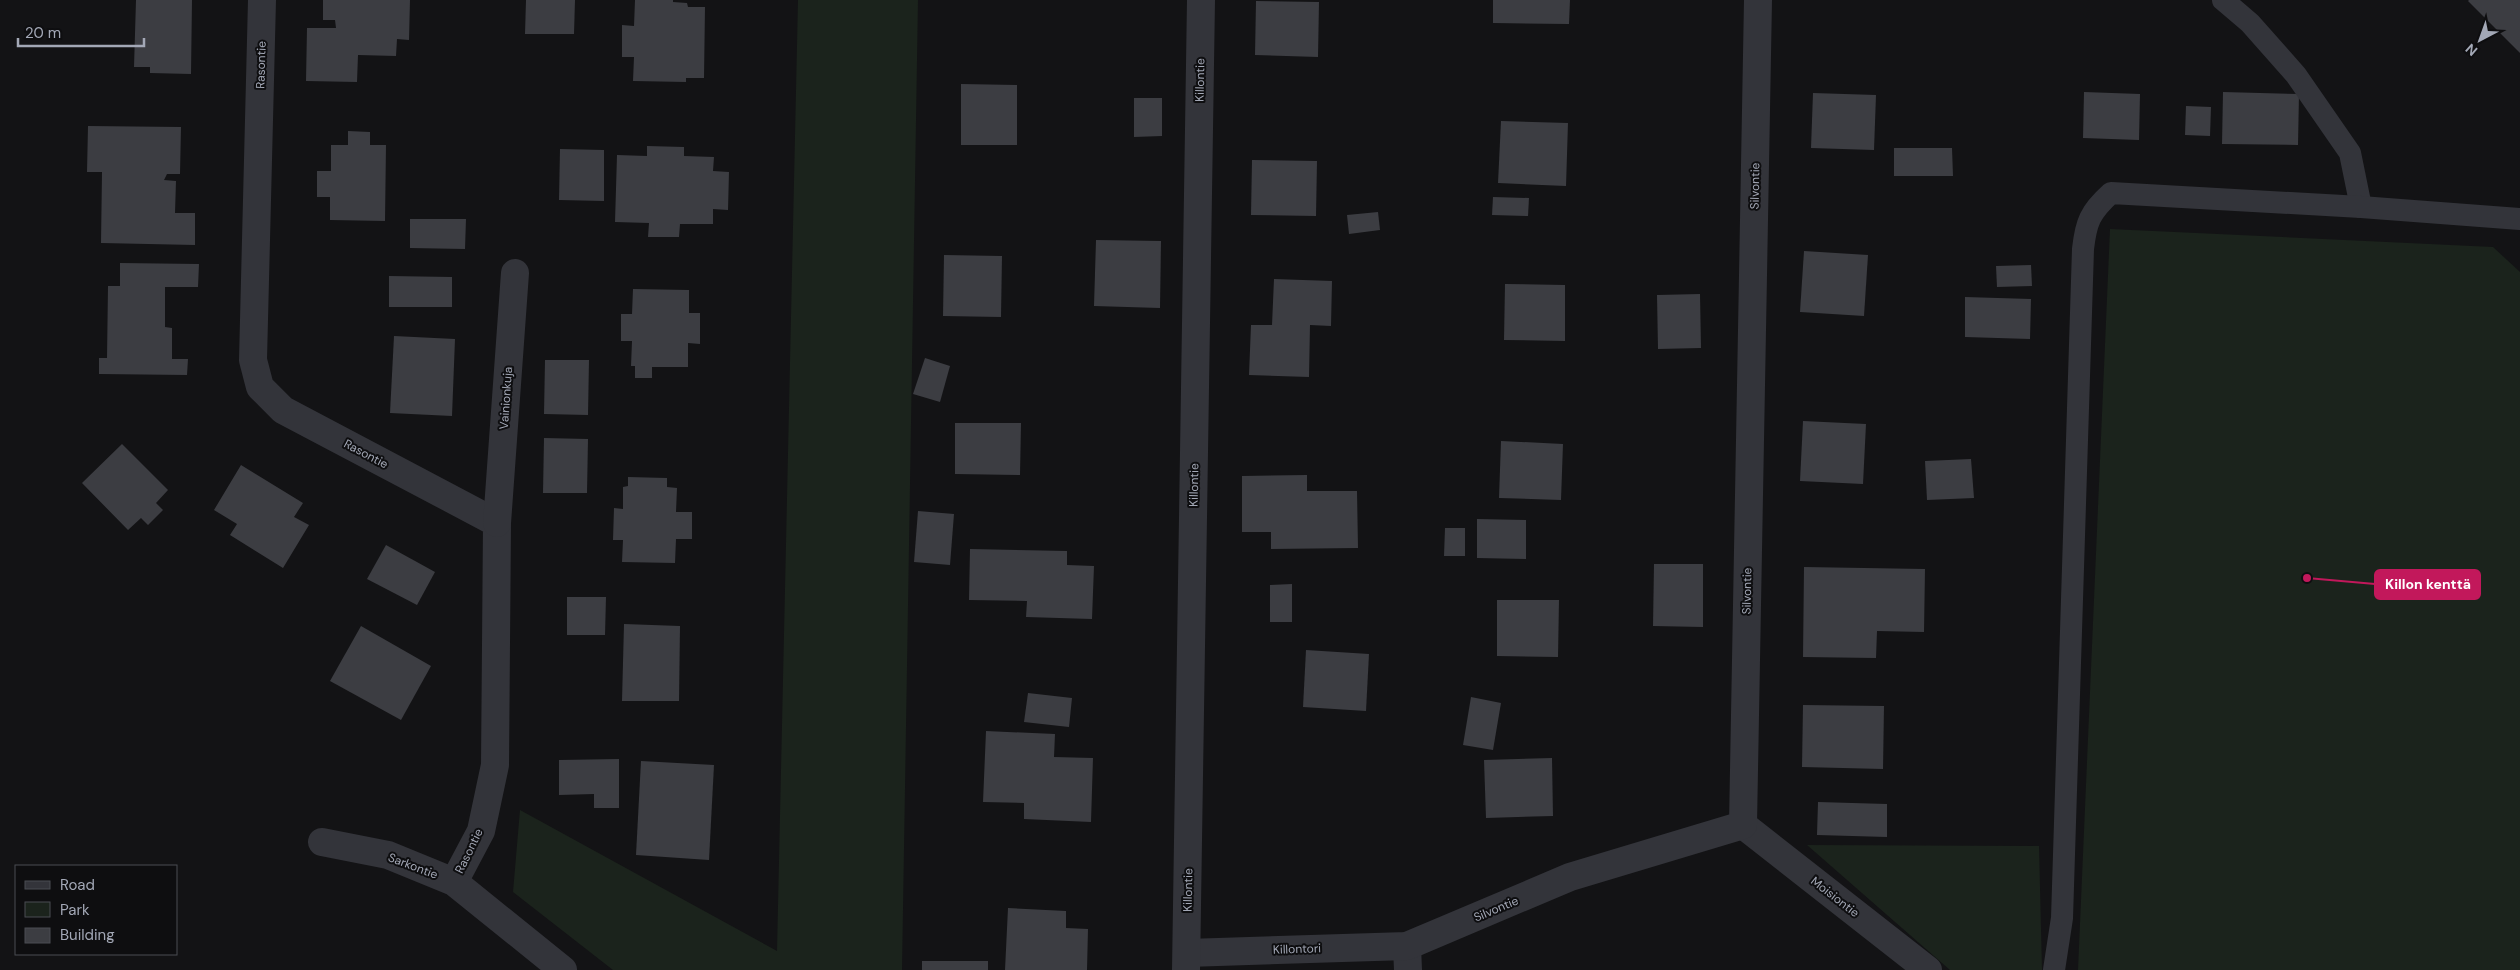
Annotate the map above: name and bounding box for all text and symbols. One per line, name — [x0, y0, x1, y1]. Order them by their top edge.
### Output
scale bar — [18, 15, 144, 47]
north arrow — [2455, 15, 2505, 65]
text: 20 m — [25, 23, 61, 43]
text: N — [2462, 40, 2481, 60]
street label: Rasontie — [252, 41, 270, 89]
street label: Killontie — [1192, 58, 1208, 102]
street label: Silvontie — [1747, 162, 1763, 210]
street label: Vainionkuja — [496, 366, 516, 430]
street label: Rasontie — [341, 436, 391, 472]
street label: Killontie — [1186, 463, 1202, 507]
street label: Silvontie — [1739, 567, 1755, 615]
callout: Killon kenttä — [2375, 570, 2480, 599]
text: Killon kenttä — [2385, 575, 2471, 593]
street label: Rasontie — [451, 826, 487, 876]
street label: Sarkontie — [386, 849, 440, 883]
legend — [15, 865, 178, 955]
street label: Killontie — [1180, 868, 1196, 912]
street label: Moisiontie — [1807, 873, 1863, 921]
text: Road — [60, 875, 95, 895]
street label: Silvontie — [1471, 892, 1521, 926]
text: Park — [60, 900, 90, 920]
text: Building — [60, 925, 115, 945]
street label: Killontori — [1273, 940, 1321, 958]

